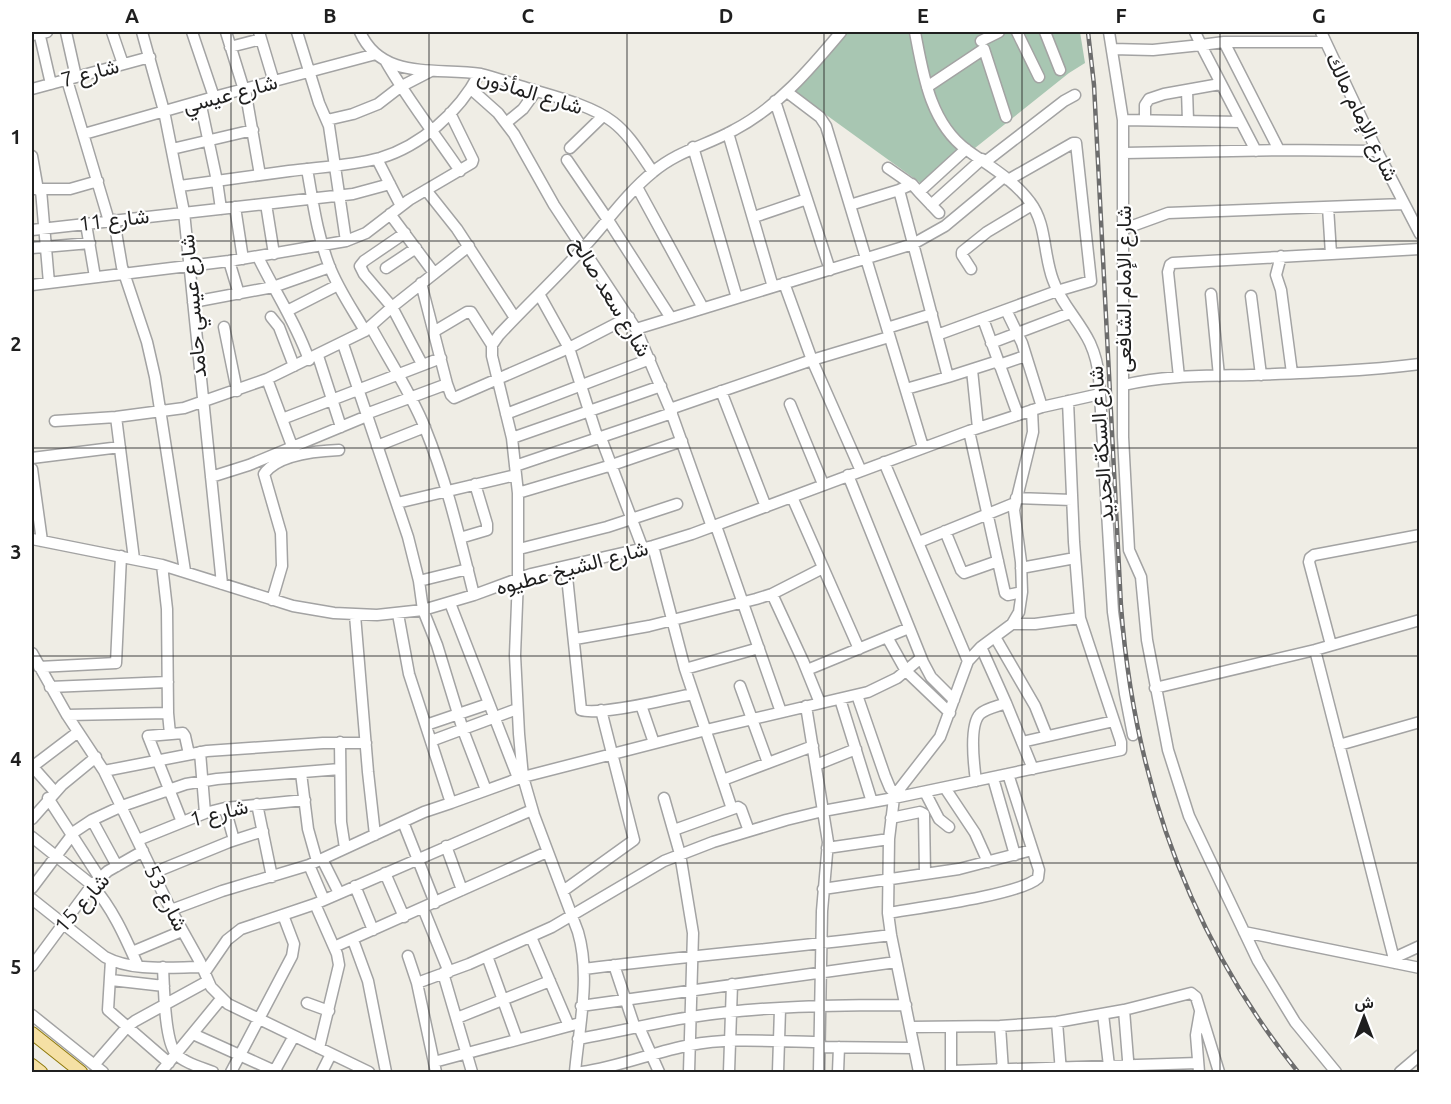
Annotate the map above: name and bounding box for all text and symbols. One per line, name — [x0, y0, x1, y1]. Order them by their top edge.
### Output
text: A — [125, 4, 139, 27]
text: B — [323, 4, 337, 27]
text: C — [522, 4, 535, 27]
text: D — [719, 4, 733, 27]
text: E — [917, 4, 929, 27]
text: F — [1115, 4, 1127, 27]
text: G — [1312, 4, 1326, 27]
street label: شارع الإمام مالك — [1319, 49, 1404, 186]
street label: شارع 7 — [58, 53, 122, 94]
street label: شارع المأذون — [474, 64, 586, 121]
street label: شارع عيسي — [180, 69, 281, 123]
text: 1 — [10, 125, 22, 148]
street label: شارع 11 — [77, 203, 151, 238]
street label: شارع الإمام الشافعى — [1111, 205, 1138, 373]
street label: شارع سعد صالح — [564, 232, 657, 362]
street label: شارع عيسي حامد — [174, 233, 216, 379]
text: 2 — [10, 332, 22, 355]
street label: شارع السكة الحديد — [1083, 365, 1120, 523]
street label: شارع الشيخ عطيوه — [493, 535, 651, 602]
text: 3 — [10, 540, 22, 563]
text: 4 — [10, 747, 22, 770]
street label: شارع 1 — [187, 793, 251, 834]
street label: شارع 53 — [137, 861, 194, 936]
street label: شارع 15 — [49, 868, 116, 939]
text: 5 — [10, 955, 22, 978]
north arrow — [1334, 987, 1394, 1047]
text: ش — [1354, 993, 1374, 1012]

